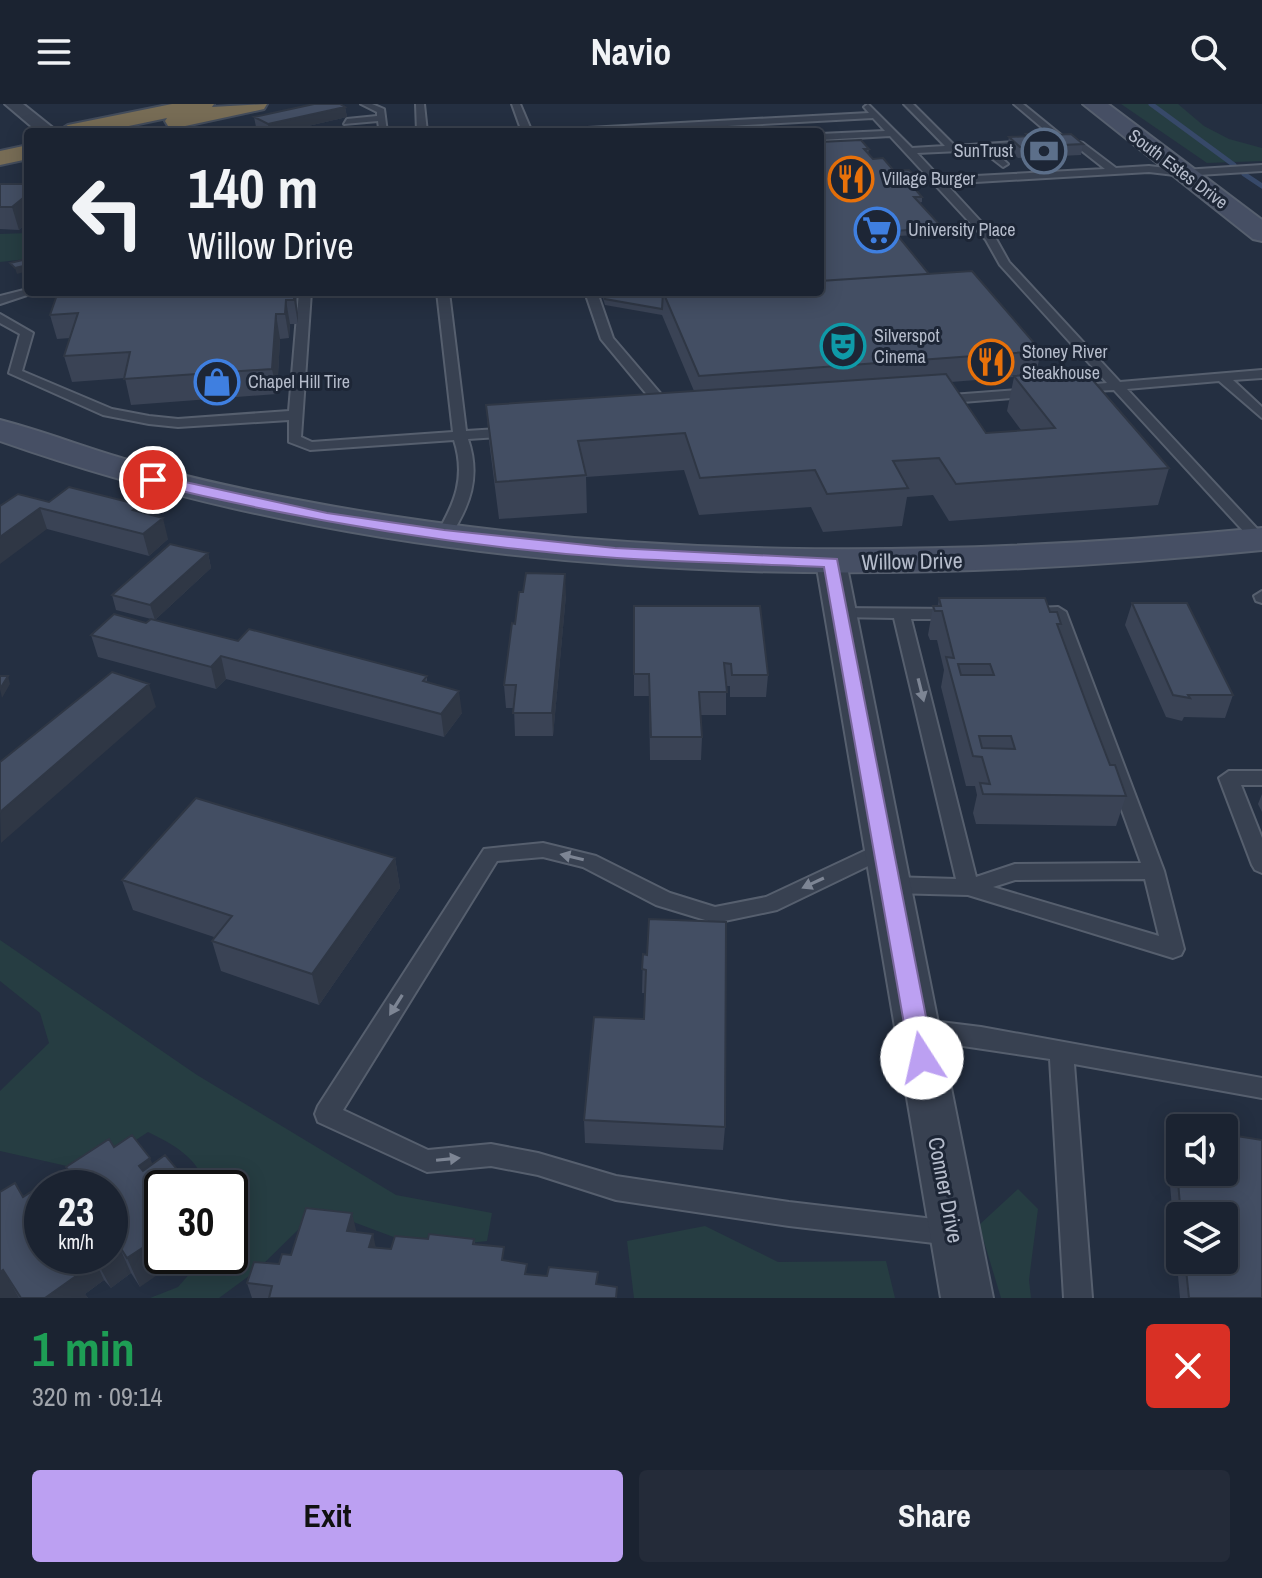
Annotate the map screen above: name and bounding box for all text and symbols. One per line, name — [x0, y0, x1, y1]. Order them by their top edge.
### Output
text: Navio — [591, 28, 671, 76]
icon: menu — [32, 30, 76, 74]
icon: search — [1186, 30, 1230, 74]
street label: South Estes Drive — [1123, 123, 1233, 214]
bank icon: SunTrust — [1020, 127, 1068, 175]
place label: SunTrust — [954, 138, 1013, 163]
text: 140 m — [188, 150, 318, 225]
restaurant icon: Village Burger — [827, 155, 875, 203]
icon: left — [56, 160, 160, 264]
place label: Village Burger — [882, 166, 975, 191]
supermarket icon: University Place — [853, 206, 901, 254]
place label: University Place — [908, 217, 1015, 242]
text: Willow Drive — [188, 222, 354, 270]
theatre icon: Silverspot Cinema — [819, 322, 867, 370]
place label: Silverspot Cinema — [874, 323, 940, 369]
restaurant icon: Stoney River Steakhouse — [967, 338, 1015, 386]
place label: Stoney River Steakhouse — [1022, 339, 1107, 385]
shop icon: Chapel Hill Tire — [193, 358, 241, 406]
place label: Chapel Hill Tire — [248, 369, 350, 394]
pin — [119, 446, 187, 514]
icon: arrive — [131, 458, 175, 502]
street label: Willow Drive — [861, 545, 963, 577]
one-way arrow — [915, 678, 928, 703]
one-way arrow — [559, 850, 584, 863]
one-way arrow — [802, 876, 825, 890]
one-way arrow — [389, 994, 403, 1016]
position arrow — [880, 1016, 964, 1100]
map controls — [1166, 1114, 1238, 1274]
button: sound — [1166, 1114, 1238, 1186]
street label: Conner Drive — [921, 1134, 971, 1246]
one-way arrow — [436, 1152, 461, 1165]
speed limit sign: 30 — [144, 1170, 248, 1274]
text: 23 — [58, 1185, 94, 1238]
button: layers — [1166, 1202, 1238, 1274]
text: km/h — [58, 1228, 94, 1255]
text: 1 min — [32, 1316, 135, 1381]
button: close — [1146, 1324, 1230, 1408]
text: 320 m · 09:14 — [32, 1379, 162, 1414]
button: Exit — [32, 1470, 623, 1562]
button: Share — [639, 1470, 1230, 1562]

